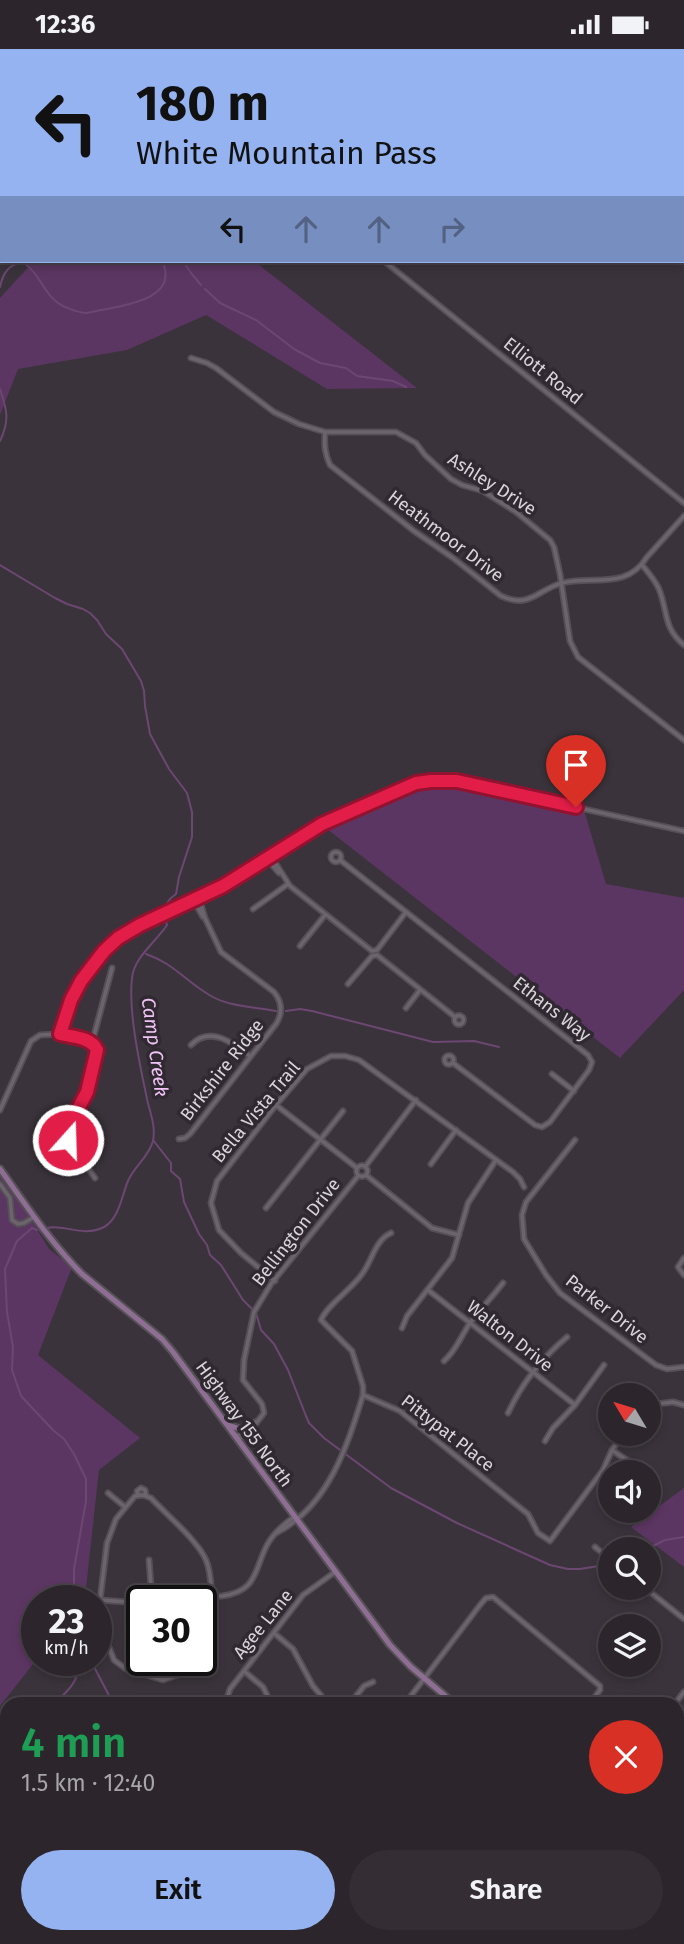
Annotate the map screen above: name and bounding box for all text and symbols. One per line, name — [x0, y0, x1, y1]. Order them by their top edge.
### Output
text: 12:36 — [35, 9, 95, 40]
text: 180 m — [136, 74, 269, 133]
icon: left — [21, 77, 112, 168]
text: White Mountain Pass — [136, 134, 437, 172]
icon: left — [214, 210, 252, 248]
icon: ahead — [287, 210, 325, 248]
icon: ahead — [360, 210, 398, 248]
icon: right — [433, 210, 471, 248]
street label: Elliott Road — [499, 333, 587, 409]
street label: Ashley Drive — [444, 448, 540, 520]
street label: Heathmoor Drive — [384, 485, 508, 587]
pin — [546, 735, 606, 807]
icon: arrive — [557, 746, 595, 784]
street label: Ethans Way — [509, 972, 595, 1046]
water label: Camp Creek — [137, 996, 173, 1098]
street label: Birkshire Ridge — [176, 1015, 268, 1125]
street label: Bella Vista Trail — [207, 1057, 305, 1167]
position arrow — [31, 1103, 105, 1177]
street label: Bellington Drive — [247, 1174, 345, 1290]
street label: Parker Drive — [561, 1270, 653, 1348]
street label: Walton Drive — [462, 1295, 558, 1377]
street label: Highway 155 North — [191, 1357, 297, 1491]
north arrow — [598, 1383, 662, 1445]
map controls — [598, 1383, 661, 1677]
street label: Pittypat Place — [397, 1390, 499, 1476]
button: sound — [598, 1460, 661, 1523]
button: search — [598, 1537, 661, 1600]
speed limit sign: 30 — [126, 1585, 217, 1676]
street label: Agee Lane — [228, 1585, 298, 1663]
text: 23 — [48, 1600, 85, 1642]
button: layers — [598, 1614, 661, 1677]
text: km/h — [44, 1637, 89, 1659]
text: 4 min — [21, 1718, 126, 1768]
button: close — [589, 1720, 663, 1794]
text: 1.5 km · 12:40 — [21, 1769, 155, 1797]
button: Exit — [21, 1850, 335, 1930]
button: Share — [349, 1850, 663, 1930]

